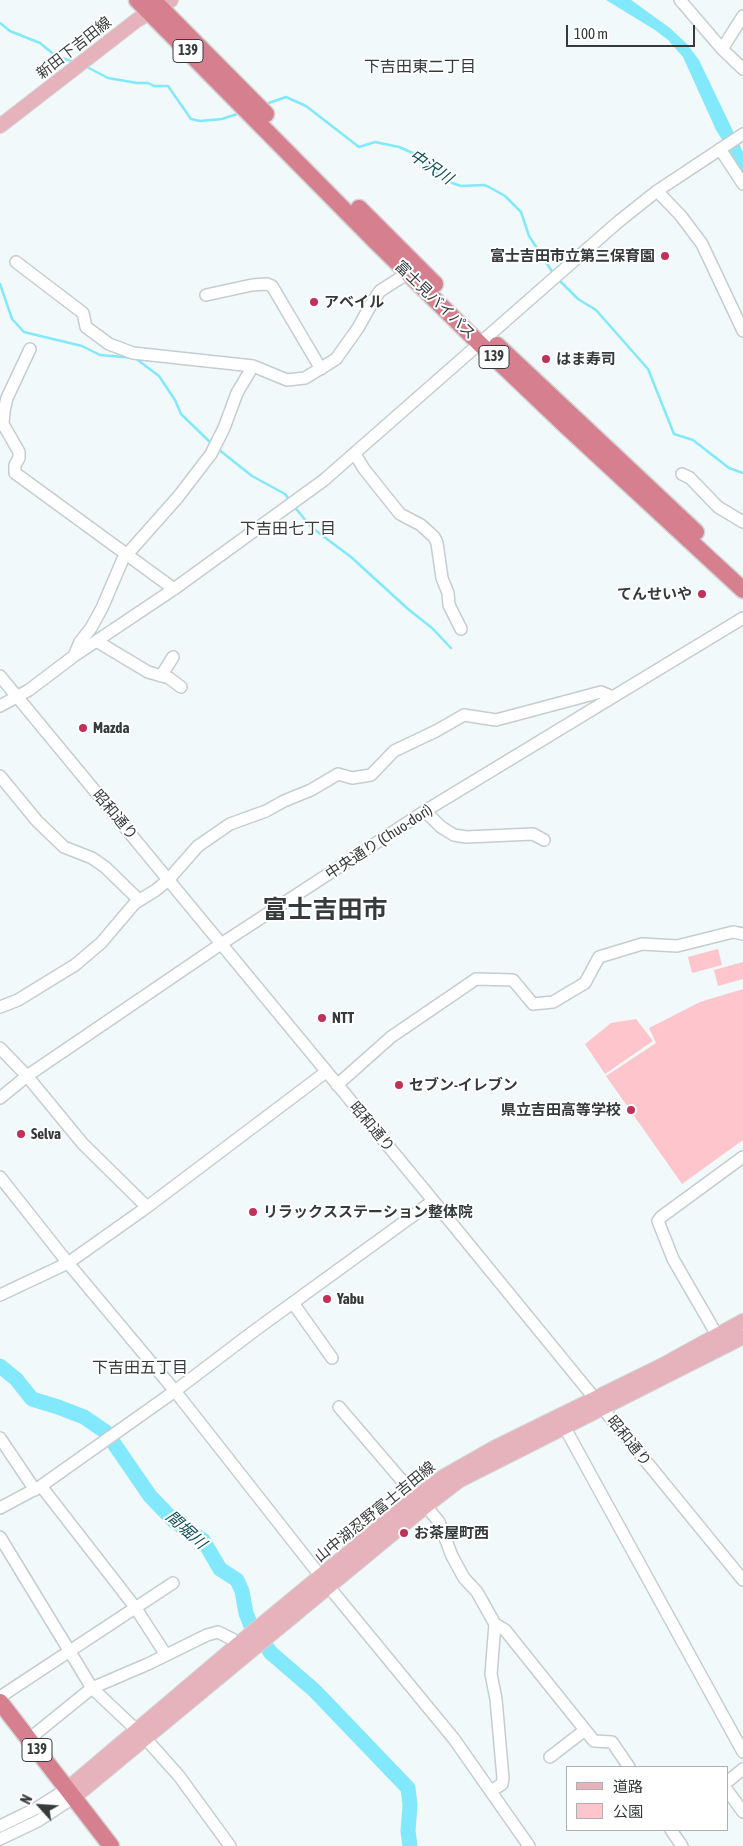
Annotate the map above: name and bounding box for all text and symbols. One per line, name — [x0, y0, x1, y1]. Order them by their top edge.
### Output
street label: 新田下吉田線 — [33, 13, 115, 83]
scale bar — [568, 15, 697, 47]
text: 100 m — [574, 25, 608, 42]
road number: 139 — [173, 40, 203, 62]
district label: 下吉田東二丁目 — [364, 57, 476, 77]
water label: 中沢川 — [406, 146, 456, 188]
place label: 富士吉田市立第三保育園 — [490, 247, 655, 265]
marker: 富士吉田市立第三保育園 — [659, 250, 671, 262]
street label: 富士見バイパス — [391, 257, 479, 343]
place label: アベイル — [324, 293, 384, 311]
marker: アベイル — [308, 296, 320, 308]
road number: 139 — [479, 346, 509, 368]
place label: はま寿司 — [556, 350, 616, 368]
marker: はま寿司 — [540, 353, 552, 365]
district label: 下吉田七丁目 — [240, 519, 336, 539]
place label: てんせいや — [617, 585, 692, 603]
marker: てんせいや — [696, 588, 708, 600]
place label: Mazda — [93, 719, 129, 737]
marker: Mazda — [77, 722, 89, 734]
street label: 昭和通り — [89, 786, 141, 844]
street label: 中央通り (Chuo-dori) — [322, 801, 436, 883]
district label: 富士吉田市 — [263, 895, 387, 925]
place label: NTT — [332, 1009, 354, 1027]
marker: NTT — [316, 1012, 328, 1024]
place label: セブン-イレブン — [409, 1076, 518, 1094]
marker: セブン-イレブン — [393, 1079, 405, 1091]
street label: 昭和通り — [346, 1098, 398, 1156]
place label: 県立吉田高等学校 — [501, 1101, 621, 1119]
marker: 県立吉田高等学校 — [625, 1104, 637, 1116]
place label: Selva — [31, 1125, 61, 1143]
marker: Selva — [15, 1128, 27, 1140]
place label: リラックスステーション整体院 — [263, 1203, 473, 1221]
marker: リラックスステーション整体院 — [247, 1206, 259, 1218]
place label: Yabu — [337, 1290, 364, 1308]
marker: Yabu — [321, 1293, 333, 1305]
district label: 下吉田五丁目 — [92, 1358, 188, 1378]
street label: 昭和通り — [603, 1412, 655, 1470]
street label: 山中湖忍野富士吉田線 — [311, 1458, 439, 1566]
water label: 間堀川 — [162, 1507, 210, 1553]
place label: お茶屋町西 — [414, 1524, 489, 1542]
marker: お茶屋町西 — [398, 1527, 410, 1539]
road number: 139 — [22, 1738, 52, 1762]
legend — [566, 1766, 728, 1831]
text: 道路 — [613, 1778, 643, 1795]
north arrow — [15, 1781, 65, 1831]
text: N — [18, 1792, 36, 1807]
text: 公園 — [613, 1803, 643, 1820]

